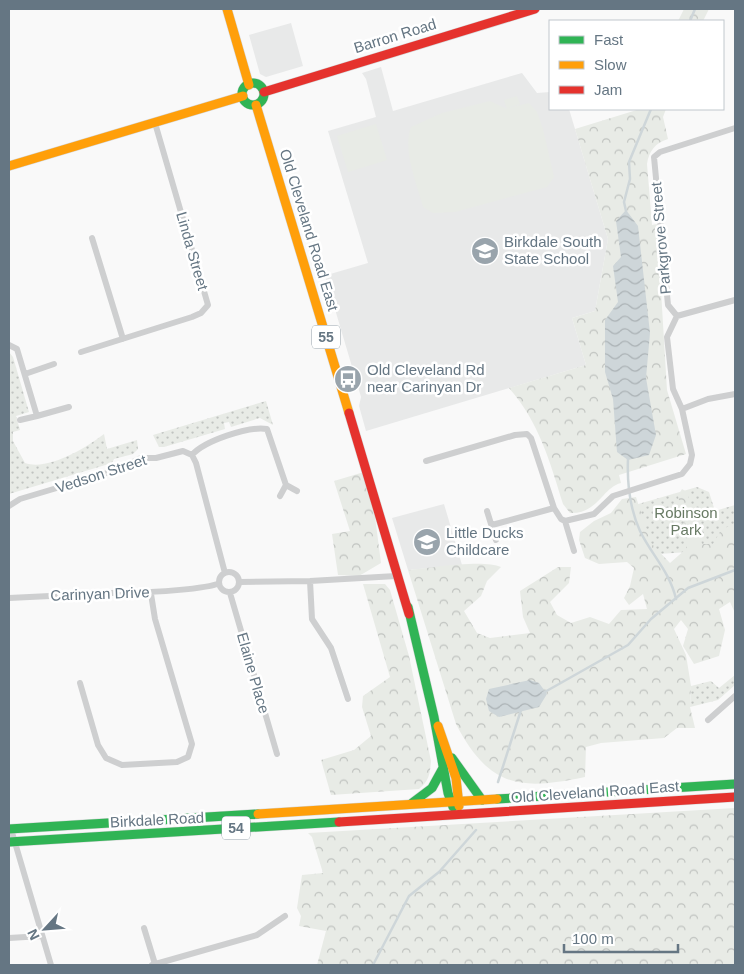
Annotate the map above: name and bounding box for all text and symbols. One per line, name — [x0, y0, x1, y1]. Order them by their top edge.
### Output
street label: Barron Road — [352, 15, 438, 56]
legend — [549, 20, 724, 110]
text: Fast — [594, 31, 624, 48]
text: Slow — [594, 56, 627, 73]
text: Jam — [594, 81, 622, 98]
street label: Old Cleveland Road East — [277, 147, 342, 314]
street label: Parkgrove Street — [647, 180, 674, 295]
street label: Linda Street — [173, 210, 212, 293]
place label: Birkdale South State School — [504, 233, 602, 267]
school or university icon: Birkdale South State School — [470, 236, 500, 266]
road number: 55 — [312, 326, 340, 348]
place label: Old Cleveland Rd near Carinyan Dr — [367, 361, 485, 395]
bus stop icon: Old Cleveland Rd near Carinyan Dr — [333, 364, 363, 394]
street label: Vedson Street — [53, 451, 149, 496]
park label: Robinson Park — [654, 504, 718, 538]
place label: Little Ducks Childcare — [446, 524, 524, 558]
school or university icon: Little Ducks Childcare — [412, 527, 442, 557]
street label: Carinyan Drive — [50, 583, 150, 604]
street label: Elaine Place — [234, 630, 273, 715]
street label: Old Cleveland Road East — [510, 777, 680, 806]
street label: Birkdale Road — [109, 809, 204, 830]
road number: 54 — [222, 816, 250, 840]
north arrow — [20, 904, 70, 954]
scale bar — [564, 922, 678, 954]
text: N — [24, 927, 43, 943]
text: 100 m — [572, 930, 614, 947]

